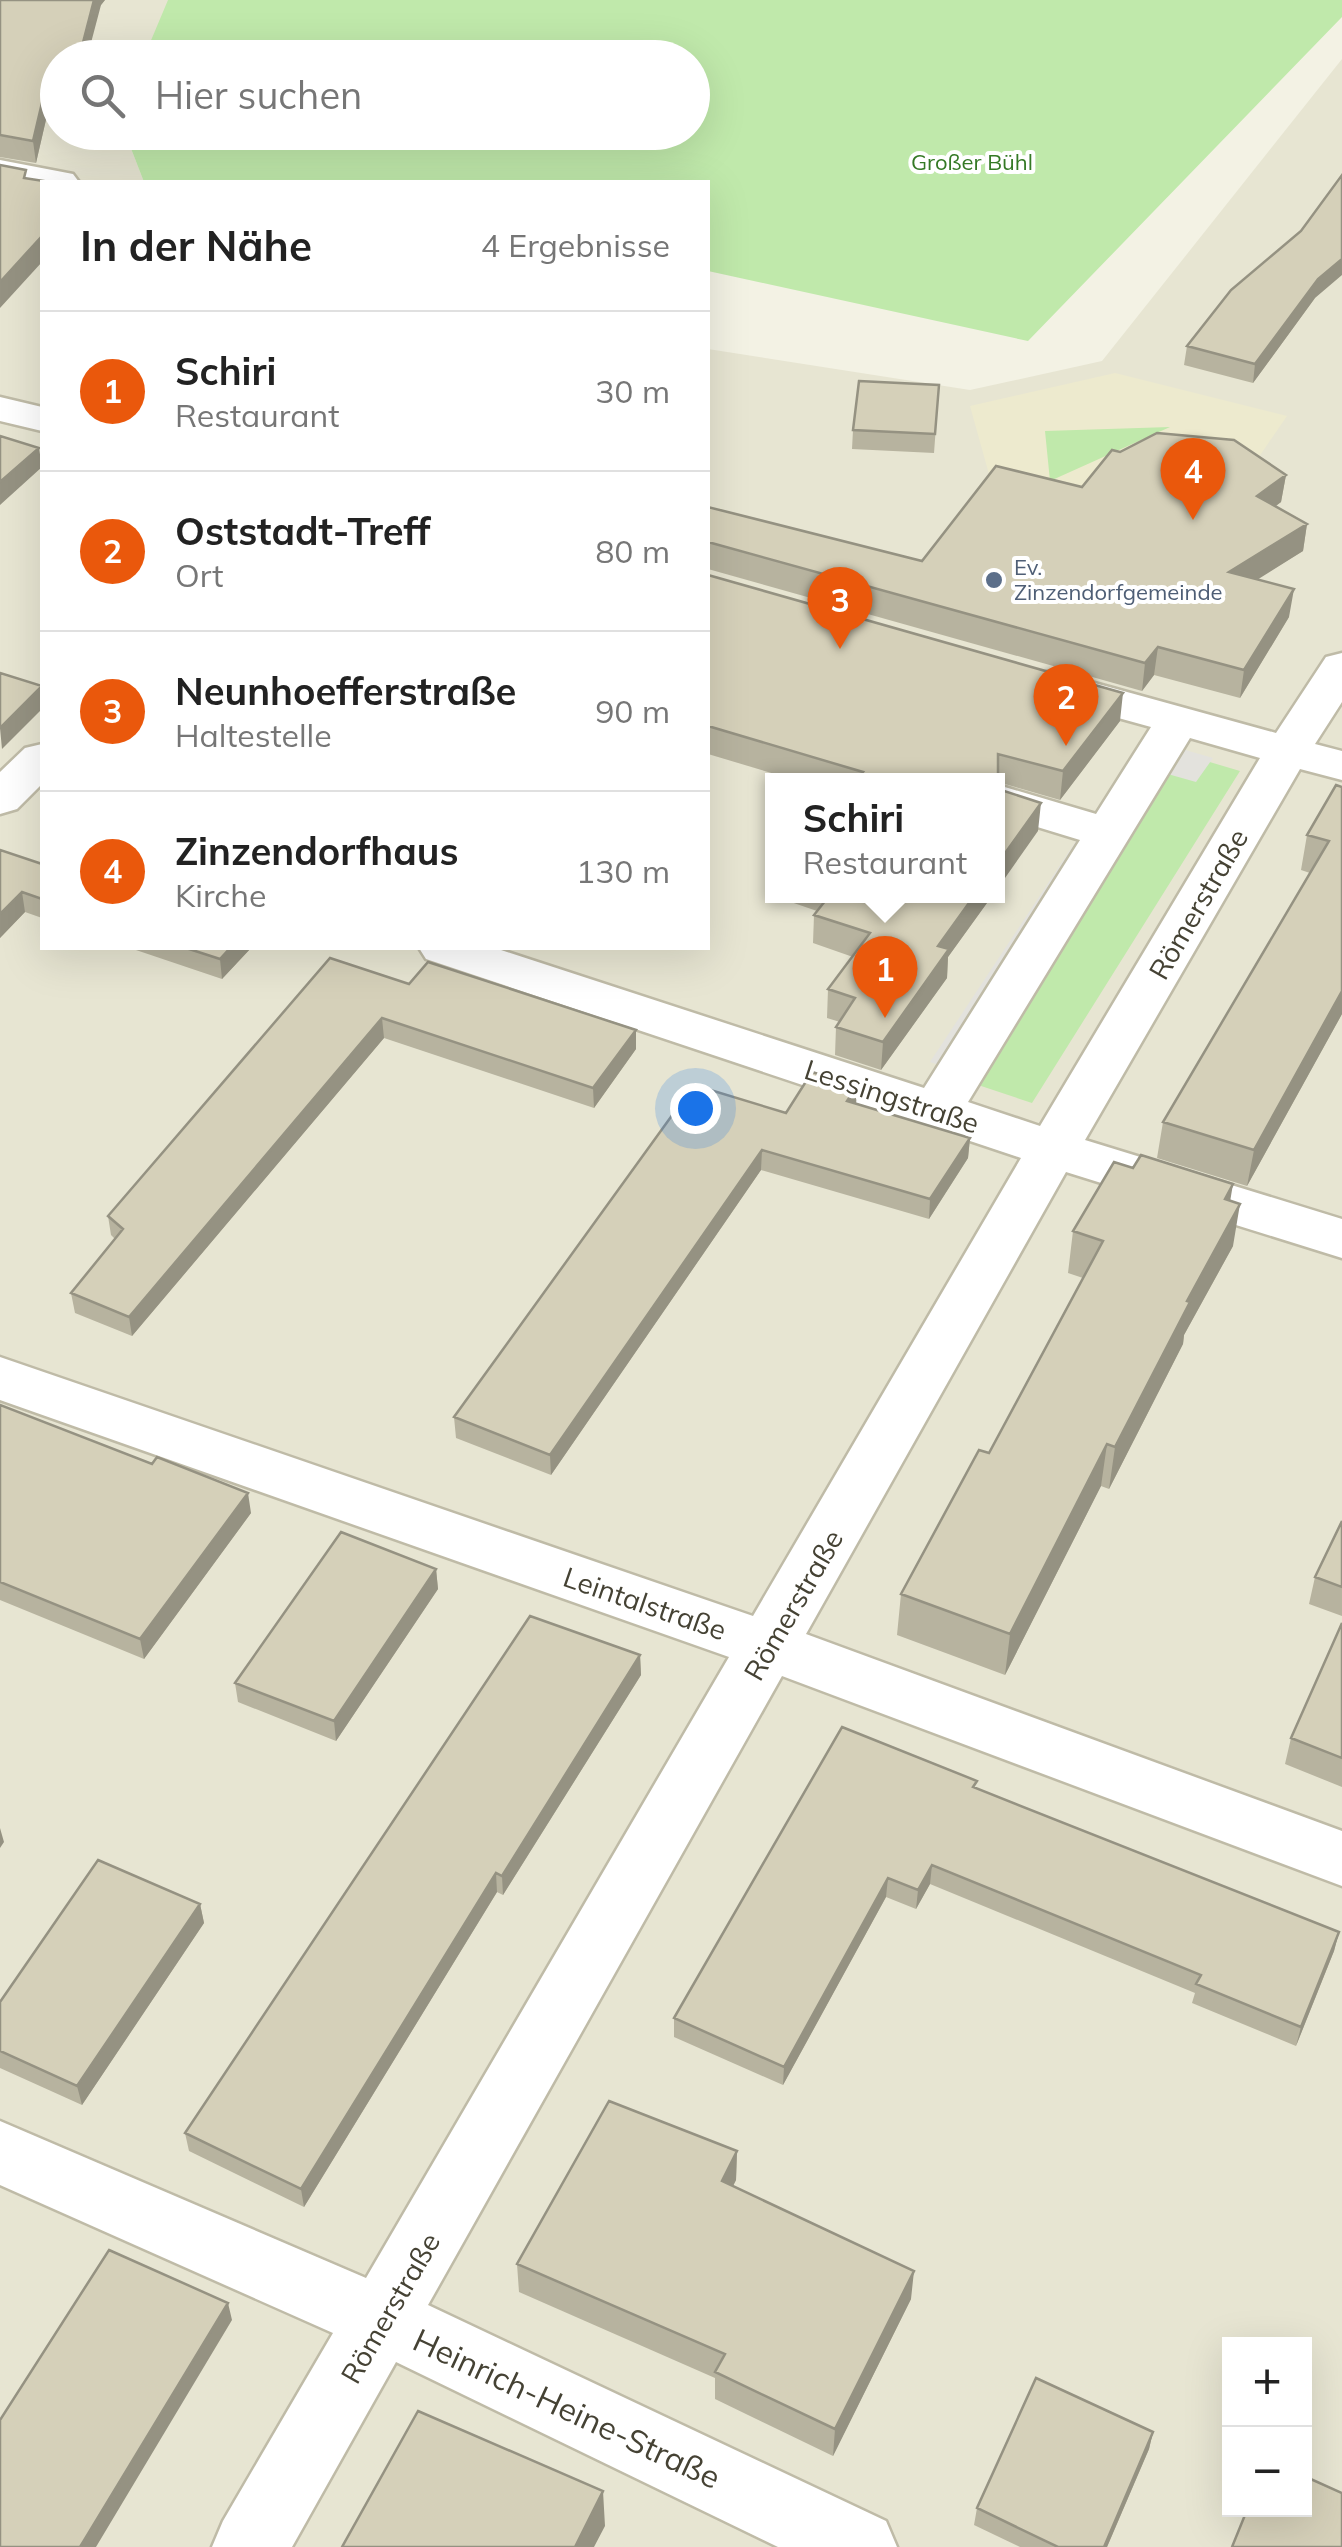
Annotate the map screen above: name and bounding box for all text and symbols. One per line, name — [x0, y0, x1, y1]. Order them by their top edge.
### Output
search box — [40, 40, 710, 150]
icon: search — [75, 68, 130, 123]
text: Hier suchen — [155, 71, 362, 119]
park label: Großer Bühl — [911, 148, 1033, 176]
text: In der Nähe — [80, 219, 312, 272]
text: 4 Ergebnisse — [481, 225, 670, 265]
text: Schiri — [175, 347, 276, 395]
text: 1 — [103, 371, 122, 411]
text: 30 m — [595, 371, 670, 411]
text: Restaurant — [175, 395, 339, 435]
pin: 4 — [1160, 438, 1226, 520]
text: Oststadt-Treff — [175, 507, 431, 555]
text: 2 — [103, 531, 122, 571]
text: 80 m — [595, 531, 670, 571]
place label: Ev. Zinzendorfgemeinde — [1014, 553, 1223, 606]
text: Ort — [175, 555, 223, 595]
pin: 3 — [808, 566, 872, 649]
marker: Ev. Zinzendorfgemeinde — [983, 569, 1005, 591]
pin: 2 — [1034, 664, 1098, 746]
text: Neunhoefferstraße — [175, 667, 516, 715]
text: 3 — [103, 691, 122, 731]
text: 90 m — [595, 691, 670, 731]
text: Haltestelle — [175, 715, 332, 755]
popup — [765, 773, 1005, 903]
text: Schiri — [803, 794, 904, 842]
street label: Römerstraße — [1141, 822, 1255, 986]
text: Zinzendorfhaus — [175, 827, 458, 875]
text: Restaurant — [803, 842, 967, 882]
text: 4 — [103, 851, 122, 891]
text: 130 m — [576, 851, 670, 891]
text: Kirche — [175, 875, 266, 915]
pin: 1 — [852, 936, 918, 1018]
street label: Lessingstraße — [800, 1051, 984, 1141]
your location — [670, 1083, 721, 1134]
street label: Römerstraße — [736, 1523, 850, 1687]
street label: Leintalstraße — [559, 1559, 731, 1647]
street label: Römerstraße — [333, 2226, 447, 2390]
street label: Heinrich-Heine-Straße — [407, 2319, 727, 2497]
map controls — [1222, 2337, 1312, 2517]
button: + — [1222, 2337, 1312, 2427]
button: − — [1222, 2427, 1312, 2517]

